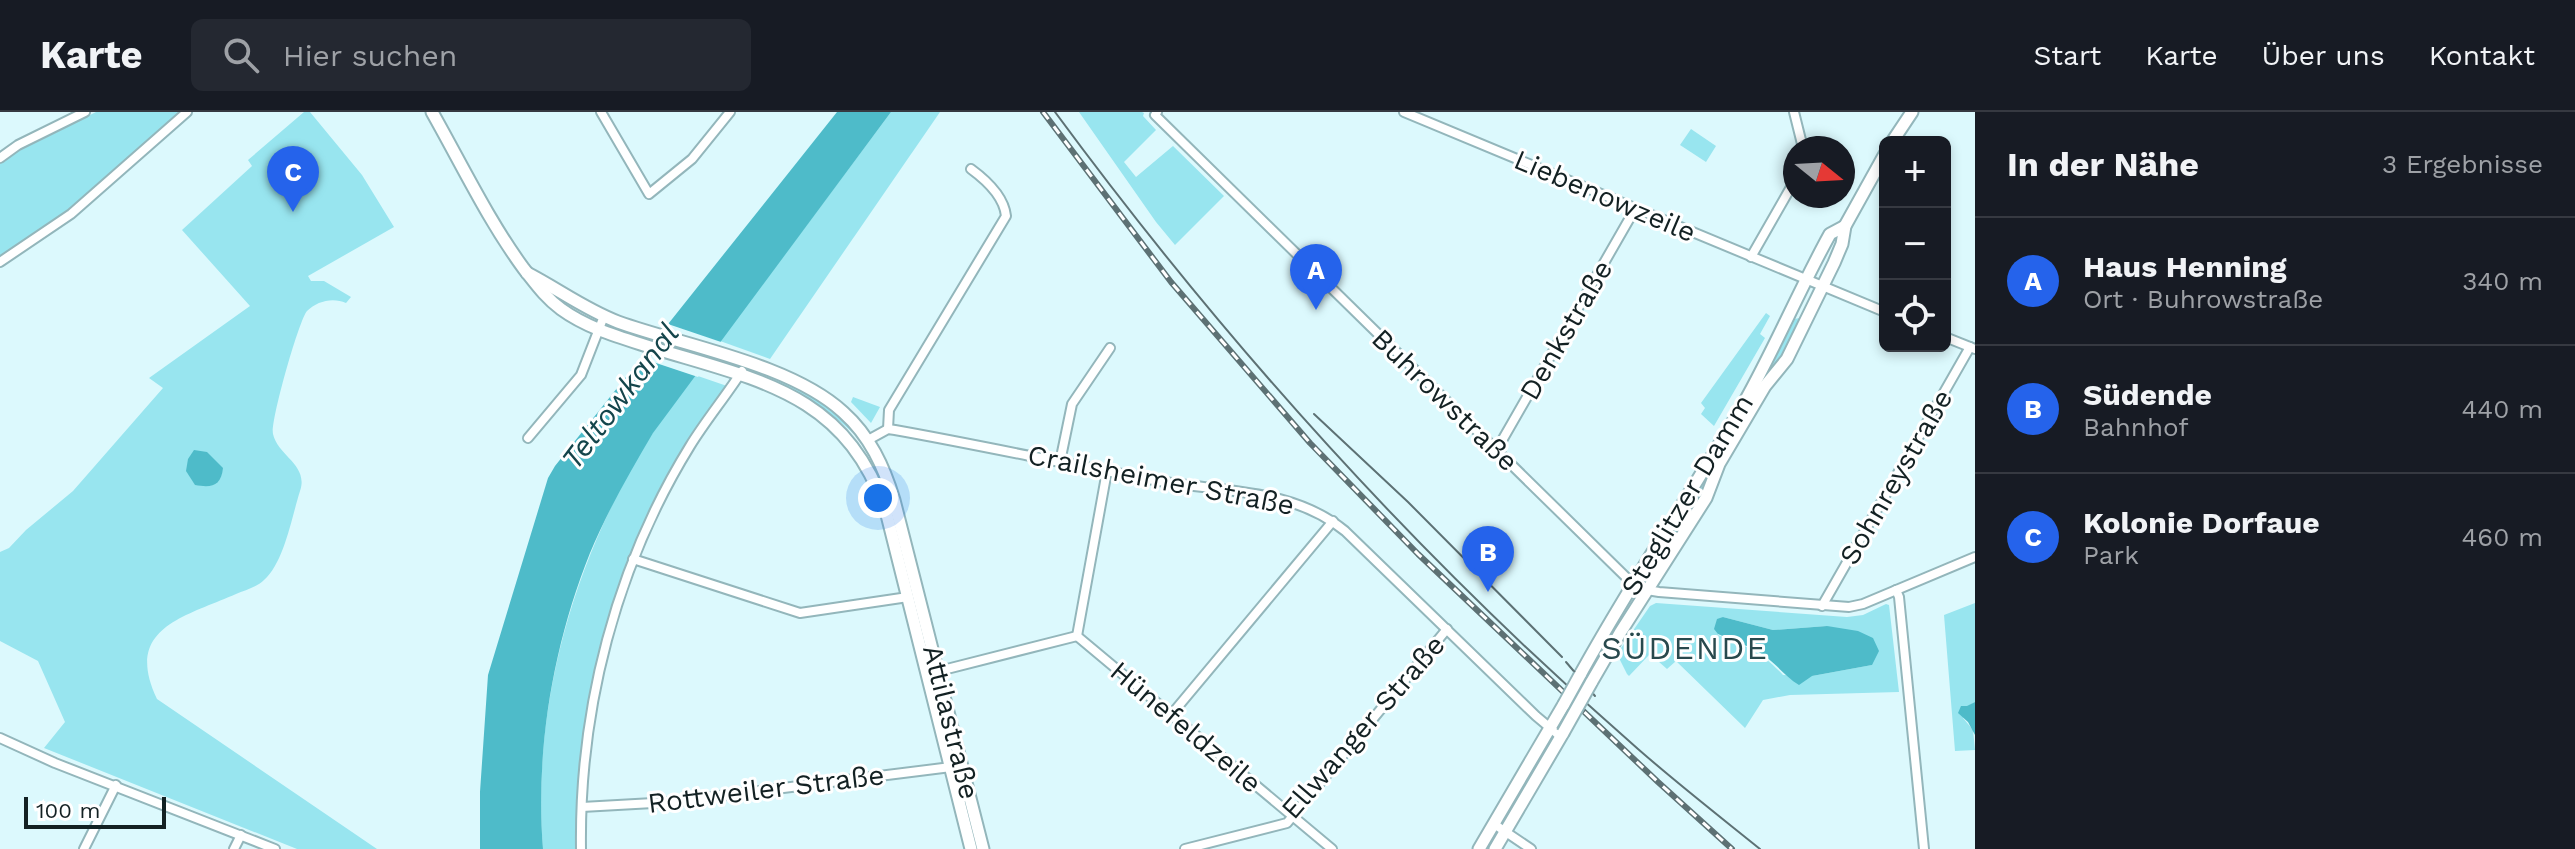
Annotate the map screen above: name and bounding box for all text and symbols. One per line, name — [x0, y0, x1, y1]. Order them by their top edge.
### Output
search box — [191, 19, 751, 91]
text: Karte — [40, 33, 143, 77]
icon: search — [219, 33, 263, 77]
text: Hier suchen — [283, 38, 457, 73]
text: Start — [2033, 39, 2101, 72]
text: Karte — [2145, 39, 2218, 72]
text: Über uns — [2262, 39, 2385, 72]
text: Kontakt — [2429, 39, 2535, 72]
north arrow — [1783, 136, 1855, 208]
map controls — [1879, 136, 1951, 352]
button: + — [1879, 136, 1951, 208]
street label: Liebenowzeile — [1509, 143, 1701, 249]
text: In der Nähe — [2007, 144, 2199, 184]
pin: C — [267, 146, 319, 212]
text: 3 Ergebnisse — [2382, 149, 2543, 179]
button: − — [1879, 208, 1951, 280]
pin: A — [1290, 244, 1342, 310]
text: Haus Henning — [2083, 249, 2287, 284]
street label: Denkstraße — [1513, 254, 1619, 406]
text: A — [2024, 266, 2042, 296]
text: 340 m — [2462, 266, 2543, 296]
button: locate — [1879, 280, 1951, 352]
text: Ort · Buhrowstraße — [2083, 284, 2323, 314]
water label: Teltowkanal — [554, 316, 686, 476]
street label: Buhrowstraße — [1365, 322, 1525, 478]
text: Südende — [2083, 377, 2212, 412]
street label: Sohnreystraße — [1833, 384, 1959, 570]
street label: Steglitzer Damm — [1614, 388, 1760, 602]
text: B — [2024, 394, 2042, 424]
text: 440 m — [2461, 394, 2543, 424]
text: Bahnhof — [2083, 412, 2189, 442]
street label: Crailsheimer Straße — [1025, 438, 1297, 522]
your location — [858, 478, 898, 518]
text: Kolonie Dorfaue — [2083, 505, 2320, 540]
text: C — [2024, 522, 2042, 552]
text: 460 m — [2461, 522, 2543, 552]
pin: B — [1462, 526, 1514, 592]
text: Park — [2083, 540, 2139, 570]
street label: Ellwanger Straße — [1274, 629, 1452, 825]
district label: SÜDENDE — [1601, 629, 1769, 667]
street label: Attilastraße — [916, 641, 986, 803]
street label: Hünefeldzeile — [1104, 654, 1268, 800]
street label: Rottweiler Straße — [646, 758, 886, 820]
scale bar — [24, 793, 166, 829]
text: 100 m — [36, 798, 100, 823]

